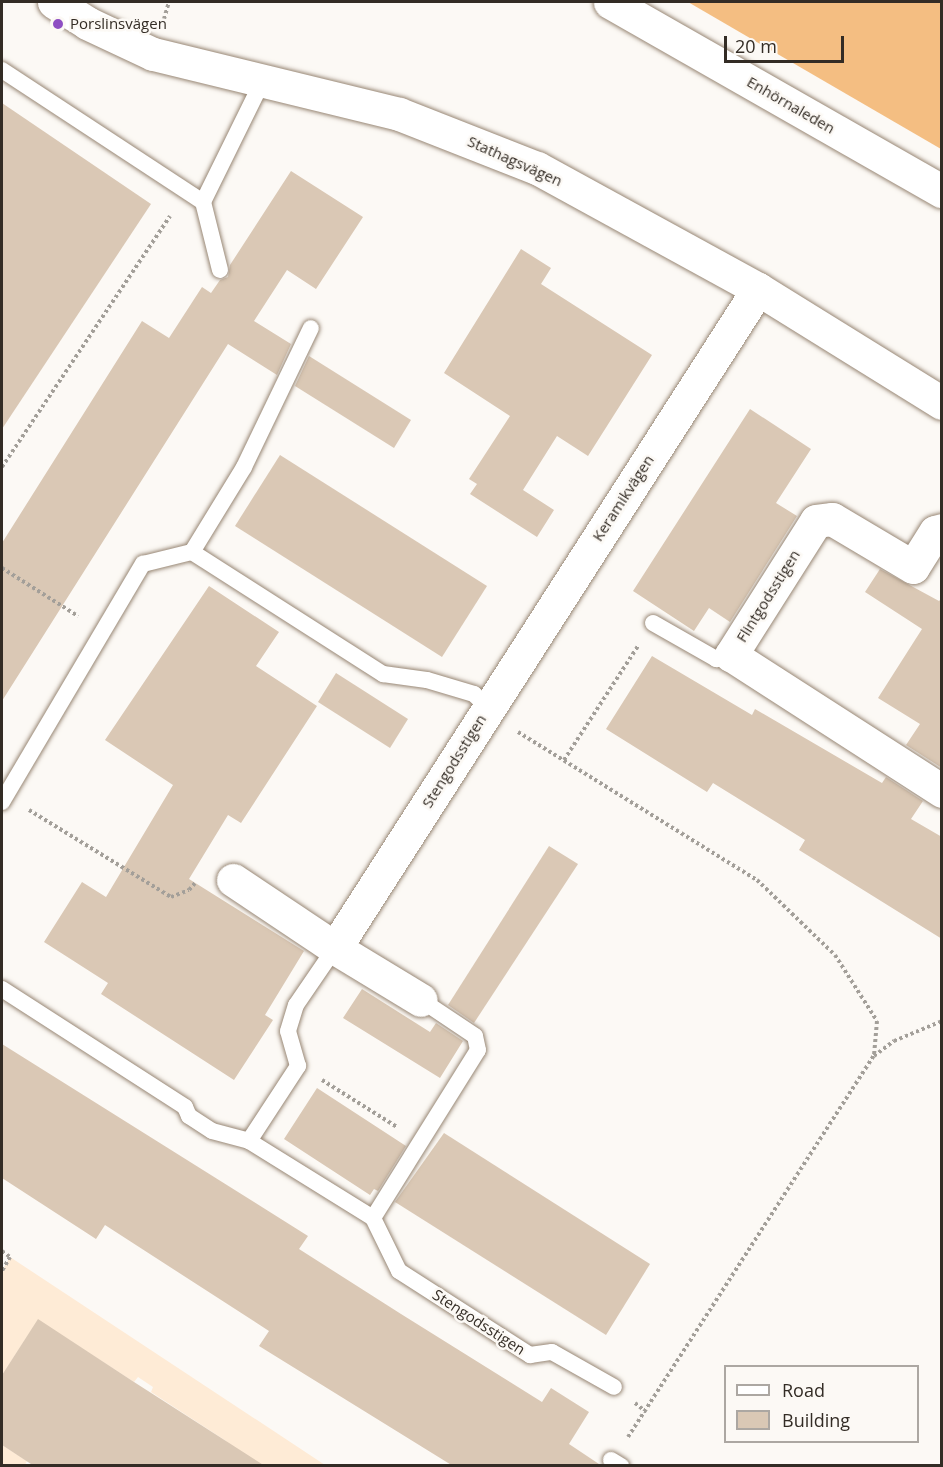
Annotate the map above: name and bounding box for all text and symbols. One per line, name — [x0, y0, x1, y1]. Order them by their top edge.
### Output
place label: Porslinsvägen — [70, 15, 167, 33]
marker: Porslinsvägen — [51, 17, 65, 31]
scale bar — [727, 24, 847, 62]
text: 20 m — [735, 34, 777, 58]
street label: Enhörnaleden — [744, 73, 838, 137]
street label: Stathagsvägen — [465, 132, 565, 190]
street label: Keramikvägen — [588, 451, 658, 545]
street label: Flintgodsstigen — [732, 547, 804, 645]
street label: Stengodsstigen — [418, 711, 490, 811]
street label: Stengodsstigen — [429, 1285, 529, 1359]
legend — [724, 1365, 919, 1443]
text: Road — [782, 1378, 825, 1402]
text: Building — [782, 1408, 850, 1432]

